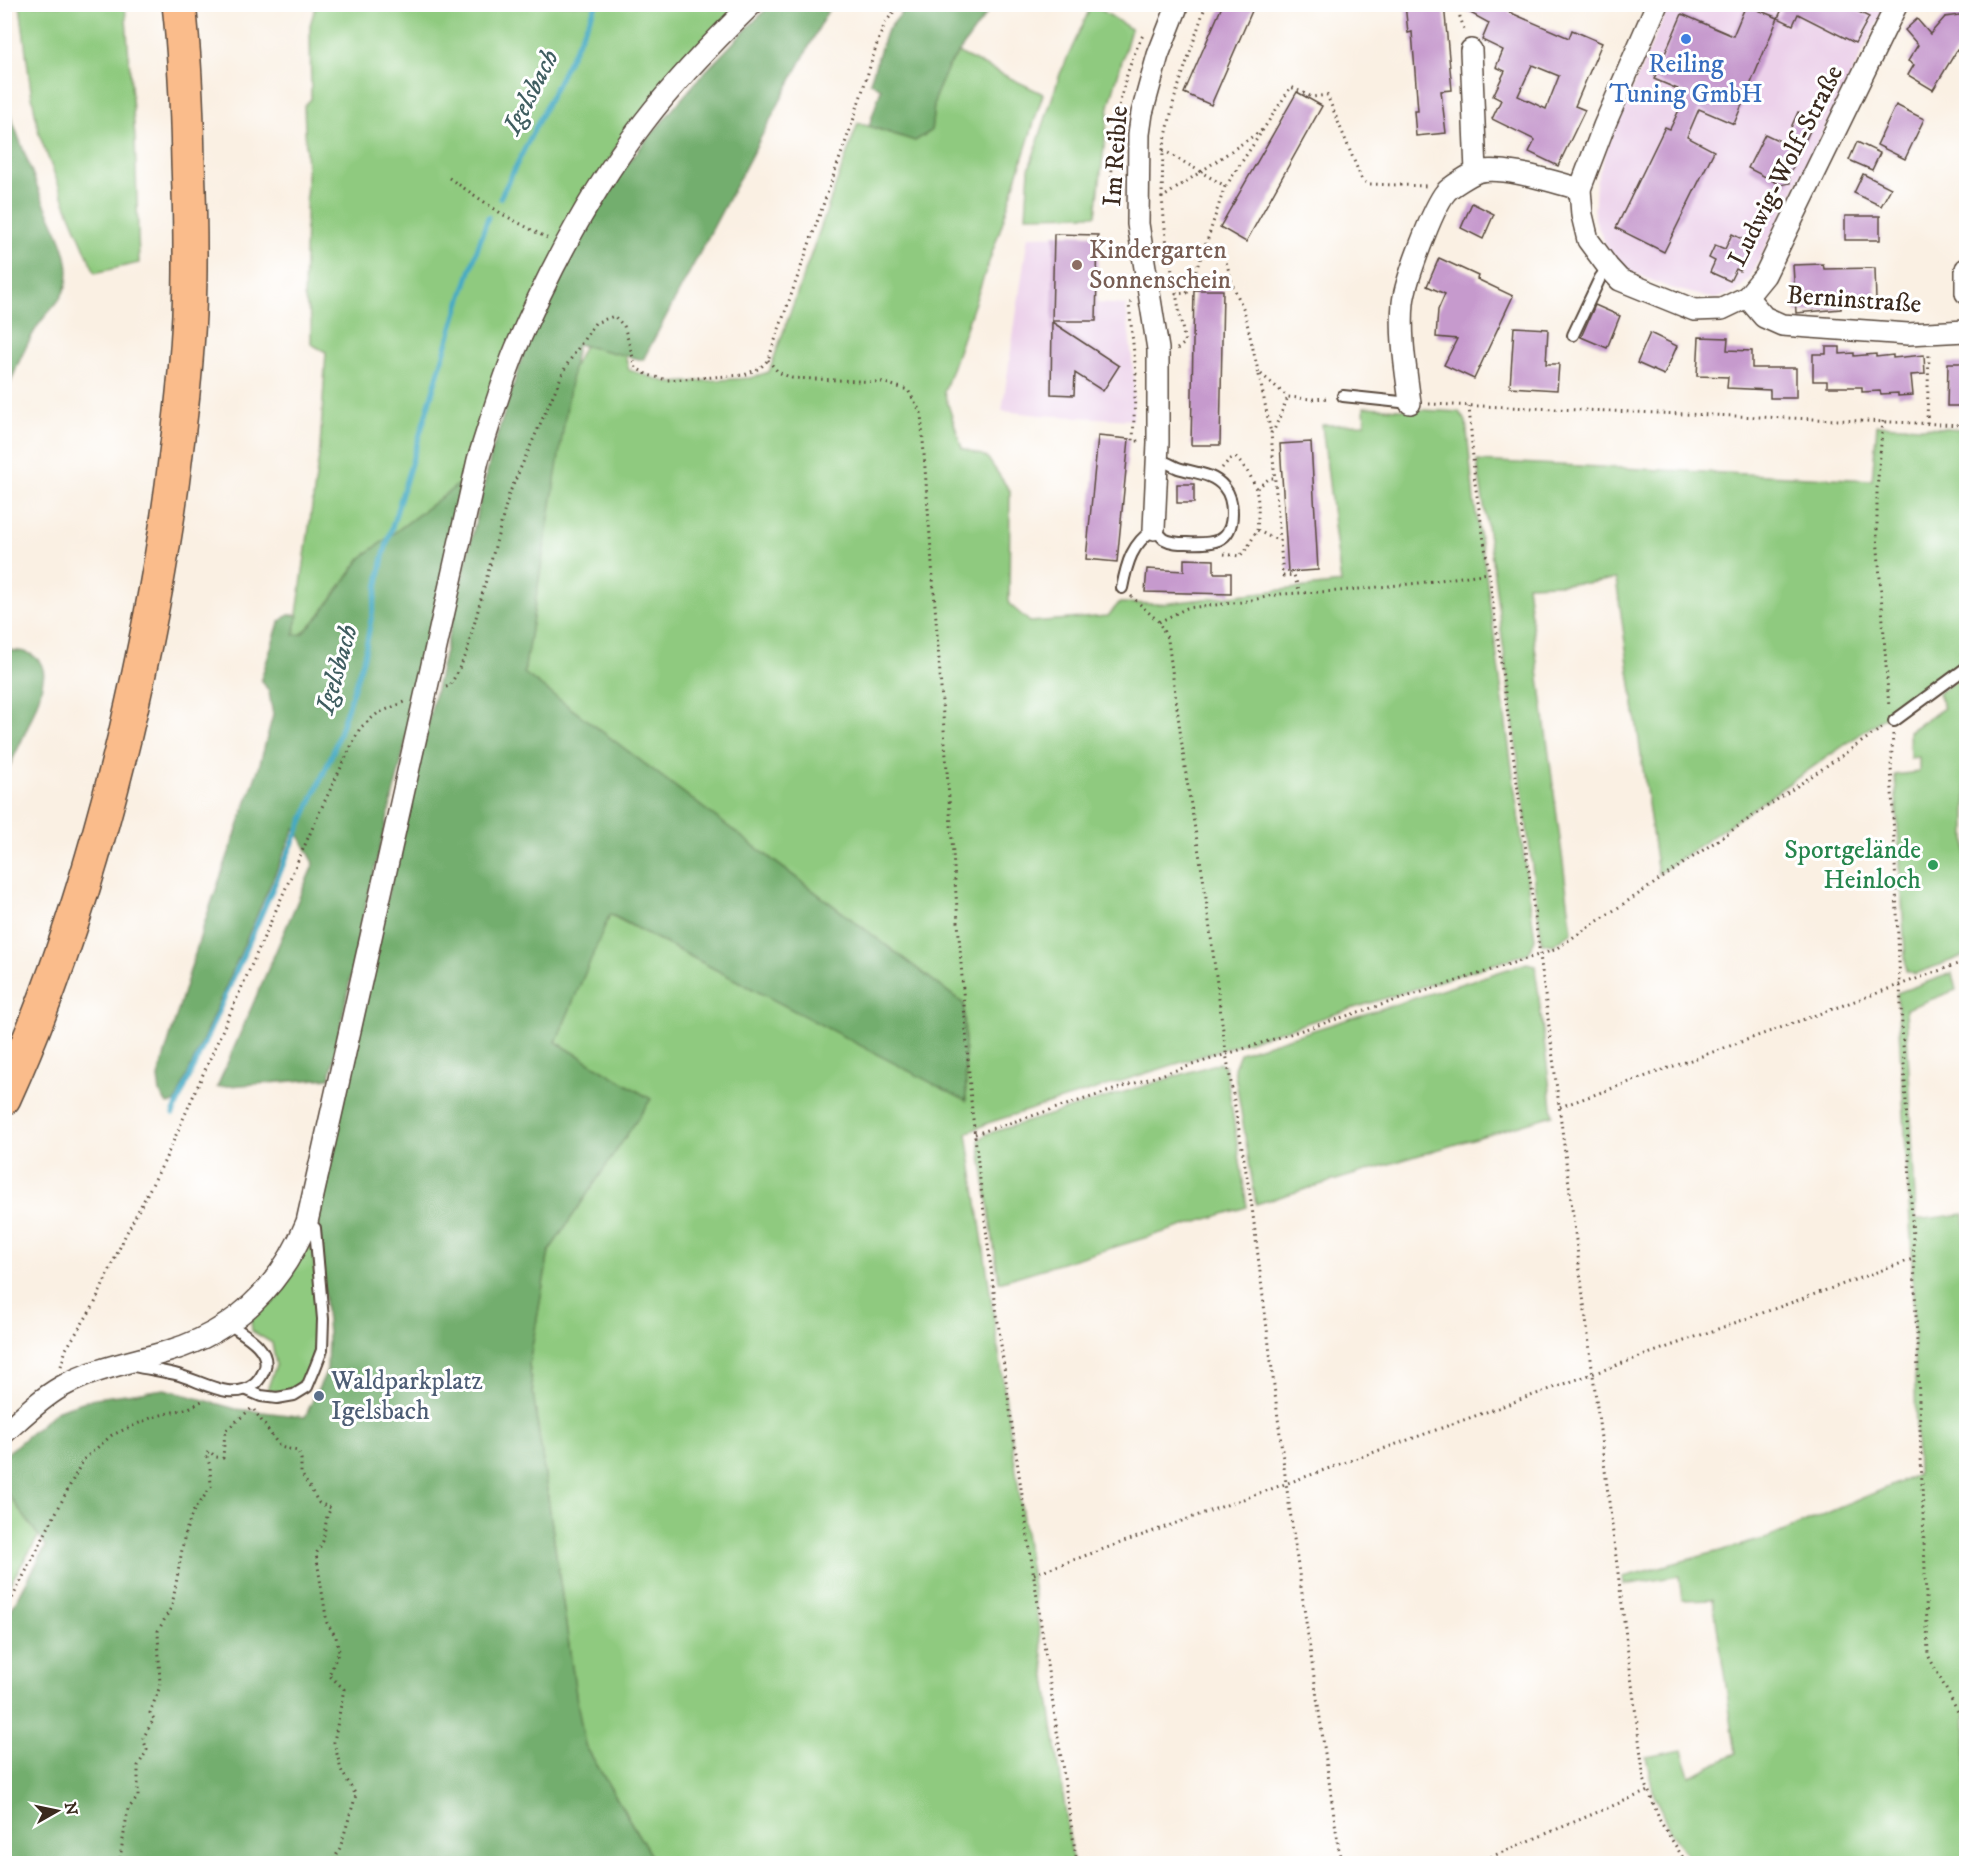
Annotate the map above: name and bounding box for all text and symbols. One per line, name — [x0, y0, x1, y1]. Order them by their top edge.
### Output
marker: Reiling Tuning GmbH — [1679, 32, 1693, 46]
water label: Igelsbach — [494, 44, 567, 142]
place label: Reiling Tuning GmbH — [1609, 48, 1763, 111]
street label: Ludwig-Wolf-Straße — [1721, 60, 1851, 272]
street label: Im Reible — [1096, 104, 1136, 208]
place label: Kindergarten Sonnenschein — [1089, 234, 1232, 297]
marker: Kindergarten Sonnenschein — [1070, 258, 1084, 272]
street label: Berninstraße — [1786, 279, 1922, 321]
water label: Igelsbach — [308, 621, 366, 719]
place label: Sportgelände Heinloch — [1784, 834, 1921, 897]
marker: Sportgelände Heinloch — [1926, 858, 1940, 872]
place label: Waldparkplatz Igelsbach — [330, 1365, 483, 1428]
marker: Waldparkplatz Igelsbach — [312, 1389, 326, 1403]
north arrow — [27, 1781, 87, 1841]
text: N — [60, 1801, 82, 1817]

